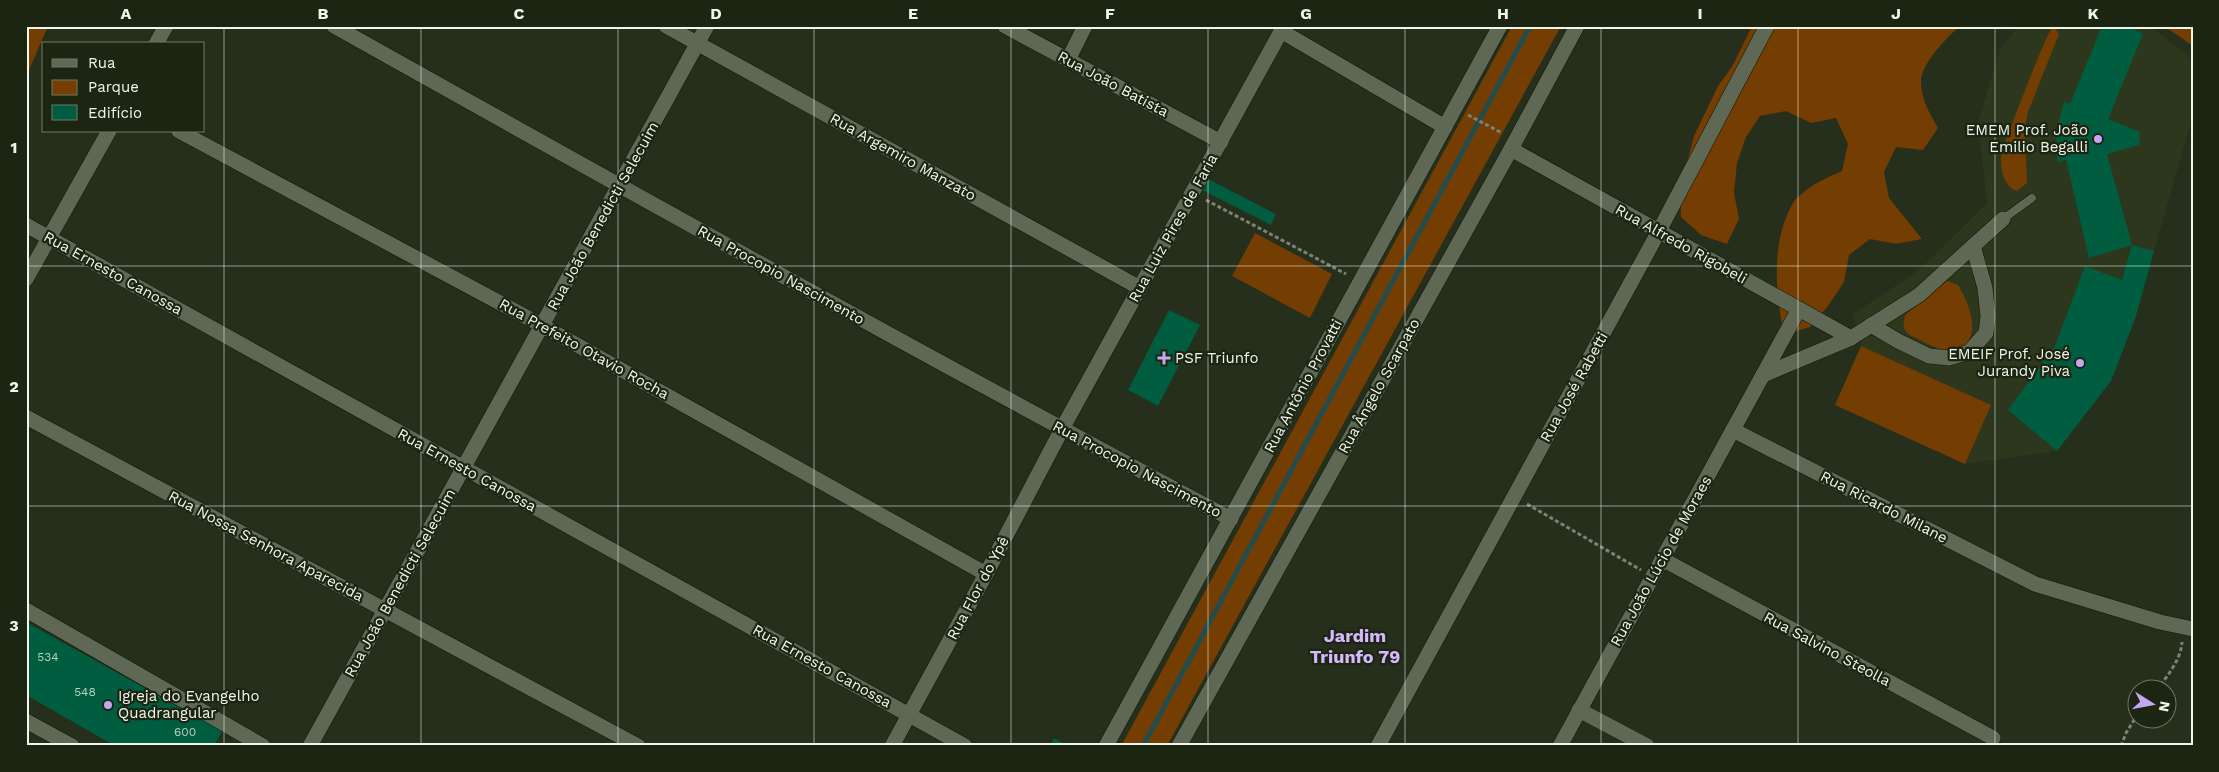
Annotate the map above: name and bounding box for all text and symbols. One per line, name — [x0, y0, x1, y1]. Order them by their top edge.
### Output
text: A — [121, 4, 132, 23]
text: B — [318, 4, 329, 23]
text: C — [514, 4, 525, 23]
text: D — [710, 4, 722, 23]
text: E — [908, 4, 918, 23]
text: F — [1105, 4, 1115, 23]
text: G — [1300, 4, 1312, 23]
text: H — [1497, 4, 1509, 23]
text: I — [1697, 4, 1703, 23]
text: J — [1891, 4, 1901, 23]
text: K — [2087, 4, 2099, 23]
legend — [42, 42, 205, 132]
street label: Rua João Batista — [1055, 47, 1172, 121]
text: Rua — [88, 54, 116, 72]
text: Parque — [88, 78, 139, 96]
text: Edifício — [88, 104, 142, 122]
street label: Rua Argemiro Manzato — [827, 109, 979, 205]
street label: Rua João Benedicti Selecuim — [543, 118, 663, 314]
place label: EMEM Prof. João Emilio Begalli — [1966, 121, 2088, 156]
marker: EMEM Prof. João Emilio Begalli — [2092, 133, 2104, 145]
text: 1 — [11, 138, 17, 157]
street label: Rua Luiz Pires de Faria — [1125, 150, 1222, 305]
street label: Rua Alfredo Rigobeli — [1612, 200, 1750, 288]
street label: Rua Procopio Nascimento — [694, 221, 868, 329]
street label: Rua Ernesto Canossa — [41, 227, 186, 319]
street label: Rua Prefeito Otavio Rocha — [496, 295, 672, 403]
street label: Rua Ângelo Scarpato — [1334, 315, 1424, 457]
street label: Rua Antônio Provatti — [1260, 316, 1346, 456]
street label: Rua José Rabetti — [1536, 329, 1612, 445]
place label: EMEIF Prof. José Jurandy Piva — [1948, 345, 2071, 380]
place label: PSF Triunfo — [1175, 349, 1259, 367]
marker: PSF Triunfo — [1157, 351, 1171, 365]
marker: EMEIF Prof. José Jurandy Piva — [2074, 357, 2086, 369]
text: 2 — [9, 377, 19, 396]
street label: Rua Procopio Nascimento — [1050, 417, 1224, 521]
street label: Rua Ernesto Canossa — [395, 424, 540, 516]
street label: Rua Ricardo Milane — [1817, 467, 1951, 547]
street label: Rua João Lúcio de Moraes — [1607, 472, 1716, 649]
street label: Rua João Benedicti Selecuim — [340, 485, 460, 681]
street label: Rua Nossa Senhora Aparecida — [165, 487, 367, 605]
street label: Rua Flor do Ypê — [943, 533, 1013, 643]
street label: Rua Salvino Steolla — [1761, 608, 1894, 690]
text: 3 — [9, 616, 19, 635]
street label: Rua Ernesto Canossa — [750, 620, 895, 712]
district label: Jardim Triunfo 79 — [1310, 625, 1400, 667]
house number: 534 — [37, 650, 59, 664]
north arrow — [2126, 680, 2176, 730]
house number: 548 — [74, 685, 96, 699]
place label: Igreja do Evangelho Quadrangular — [118, 687, 260, 722]
marker: Igreja do Evangelho Quadrangular — [102, 699, 114, 711]
text: N — [2156, 700, 2174, 713]
house number: 600 — [174, 725, 196, 739]

